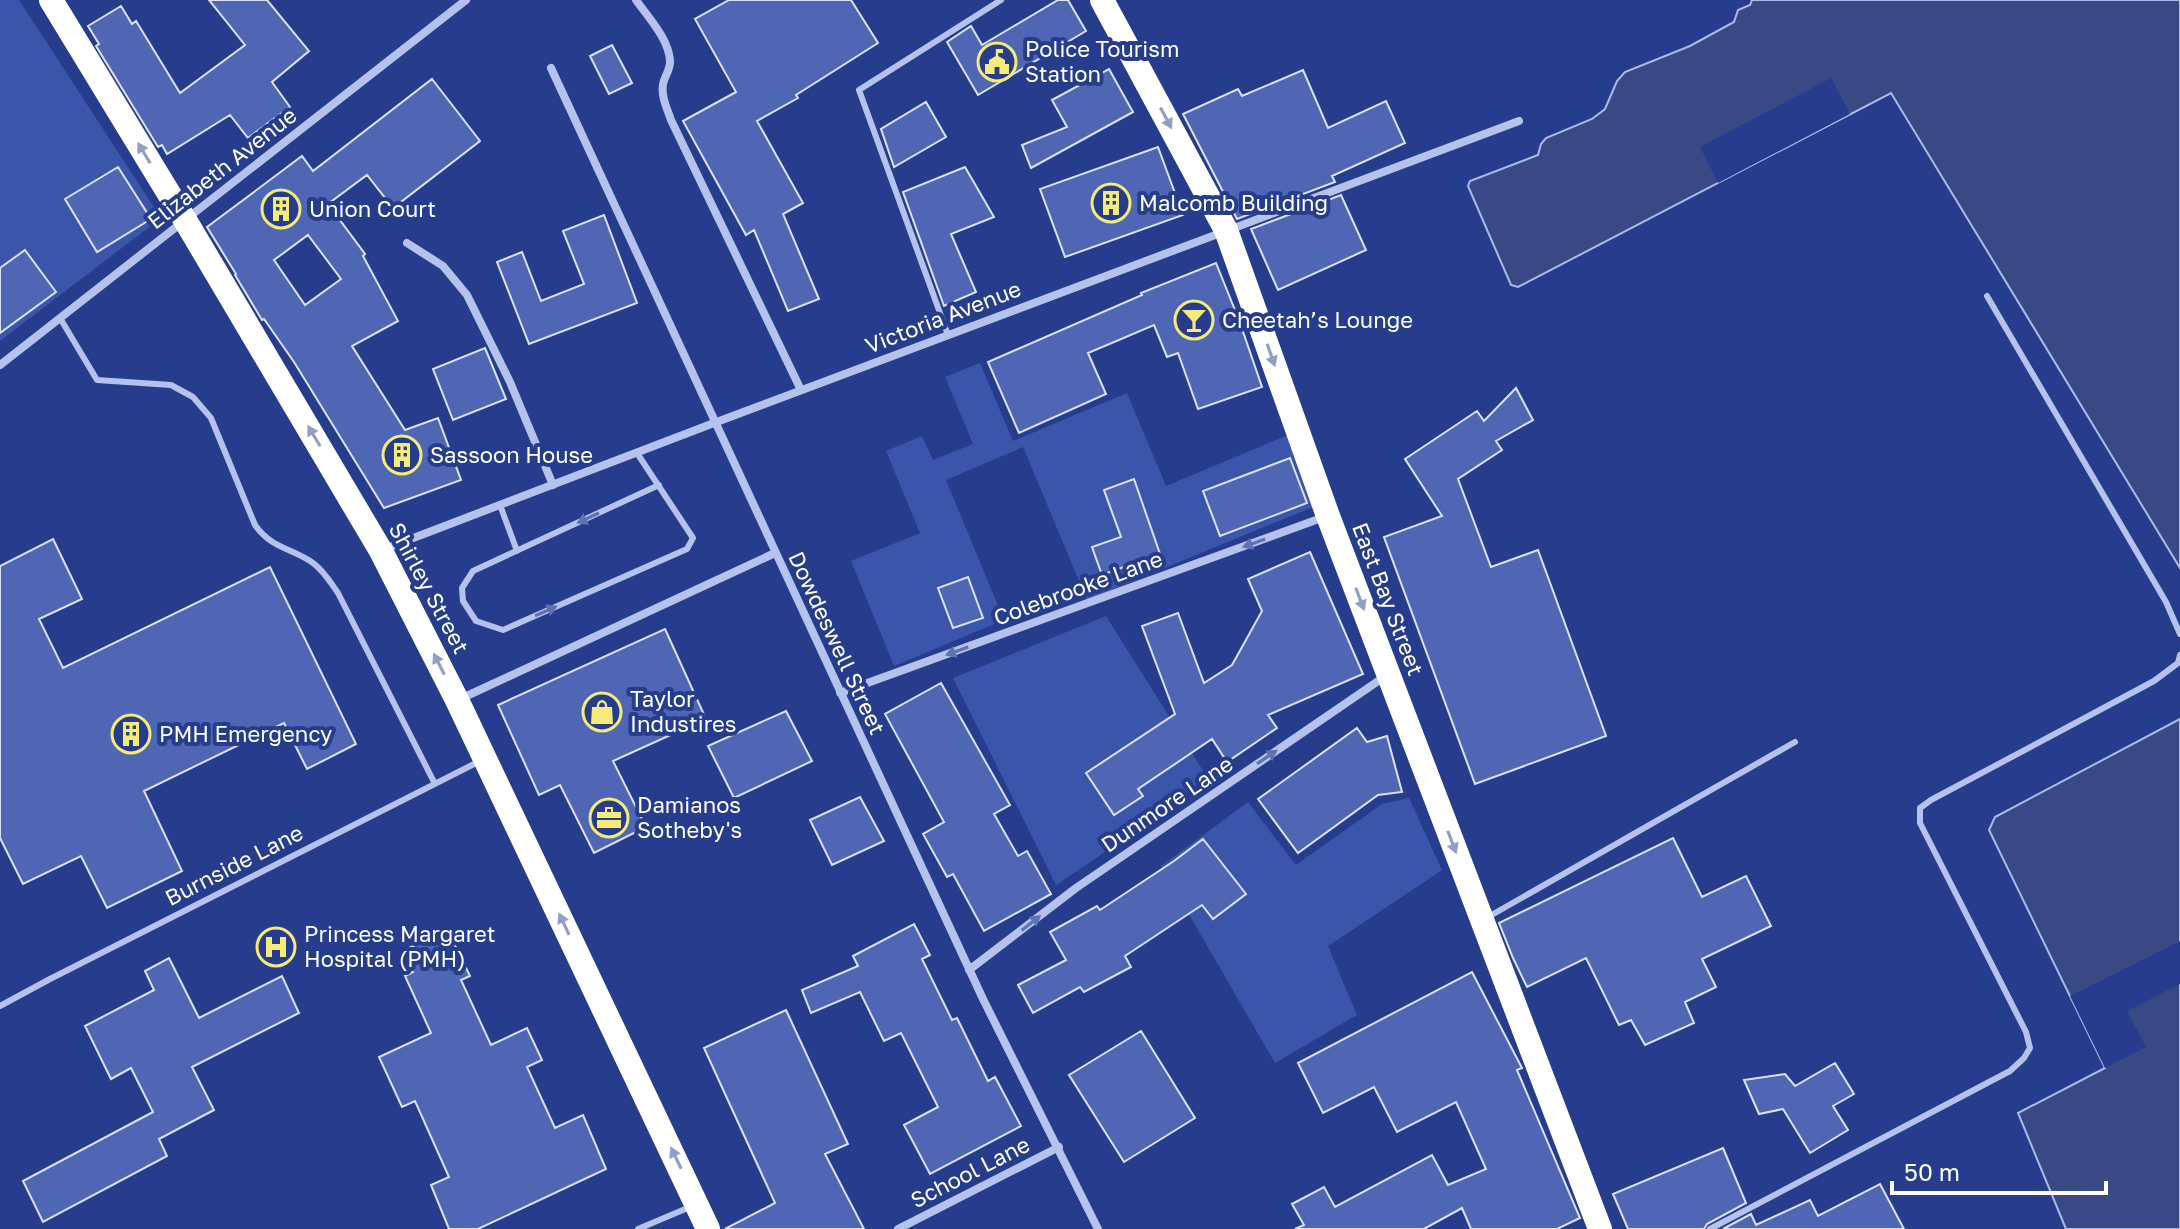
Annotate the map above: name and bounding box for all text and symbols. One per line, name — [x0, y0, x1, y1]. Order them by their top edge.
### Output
place label: Police Tourism Station — [1025, 35, 1179, 87]
public building icon: Police Tourism Station — [976, 41, 1018, 83]
street label: Elizabeth Avenue — [142, 101, 302, 234]
one-way arrow — [1159, 107, 1173, 129]
one-way arrow — [138, 142, 152, 164]
building icon: Malcomb Building — [1090, 182, 1132, 224]
building icon: Union Court — [260, 188, 302, 230]
place label: Malcomb Building — [1139, 189, 1328, 216]
place label: Union Court — [309, 195, 436, 222]
street label: Victoria Avenue — [861, 274, 1025, 359]
bar icon: Cheetah’s Lounge — [1173, 299, 1215, 341]
place label: Cheetah’s Lounge — [1222, 306, 1413, 333]
one-way arrow — [1265, 343, 1277, 367]
one-way arrow — [307, 425, 321, 447]
building icon: Sassoon House — [381, 434, 423, 476]
place label: Sassoon House — [430, 441, 593, 468]
one-way arrow — [576, 511, 600, 525]
street label: Shirley Street — [384, 518, 475, 658]
street label: East Bay Street — [1347, 519, 1430, 679]
one-way arrow — [1242, 537, 1266, 550]
street label: Colebrooke Lane — [990, 544, 1166, 631]
street label: Dowdeswell Street — [783, 547, 892, 739]
one-way arrow — [1354, 587, 1367, 611]
one-way arrow — [534, 604, 558, 618]
one-way arrow — [945, 645, 969, 658]
one-way arrow — [432, 652, 446, 675]
place label: Taylor Industires — [630, 685, 736, 737]
shop icon: Taylor Industires — [581, 691, 623, 733]
building icon: PMH Emergency — [110, 713, 152, 755]
place label: PMH Emergency — [159, 720, 332, 747]
street label: Dunmore Lane — [1096, 750, 1238, 858]
one-way arrow — [1256, 750, 1278, 765]
place label: Damianos Sotheby's — [637, 791, 742, 843]
office icon: Damianos Sotheby's — [588, 797, 630, 839]
street label: Burnside Lane — [160, 818, 307, 911]
one-way arrow — [1446, 830, 1459, 854]
one-way arrow — [557, 912, 570, 935]
one-way arrow — [1021, 915, 1041, 931]
place label: Princess Margaret Hospital (PMH) — [304, 920, 496, 972]
hospital icon: Princess Margaret Hospital (PMH) — [255, 926, 297, 968]
street label: School Lane — [906, 1130, 1034, 1213]
scale bar — [1892, 1145, 2106, 1195]
one-way arrow — [669, 1147, 683, 1170]
text: 50 m — [1904, 1157, 1960, 1186]

